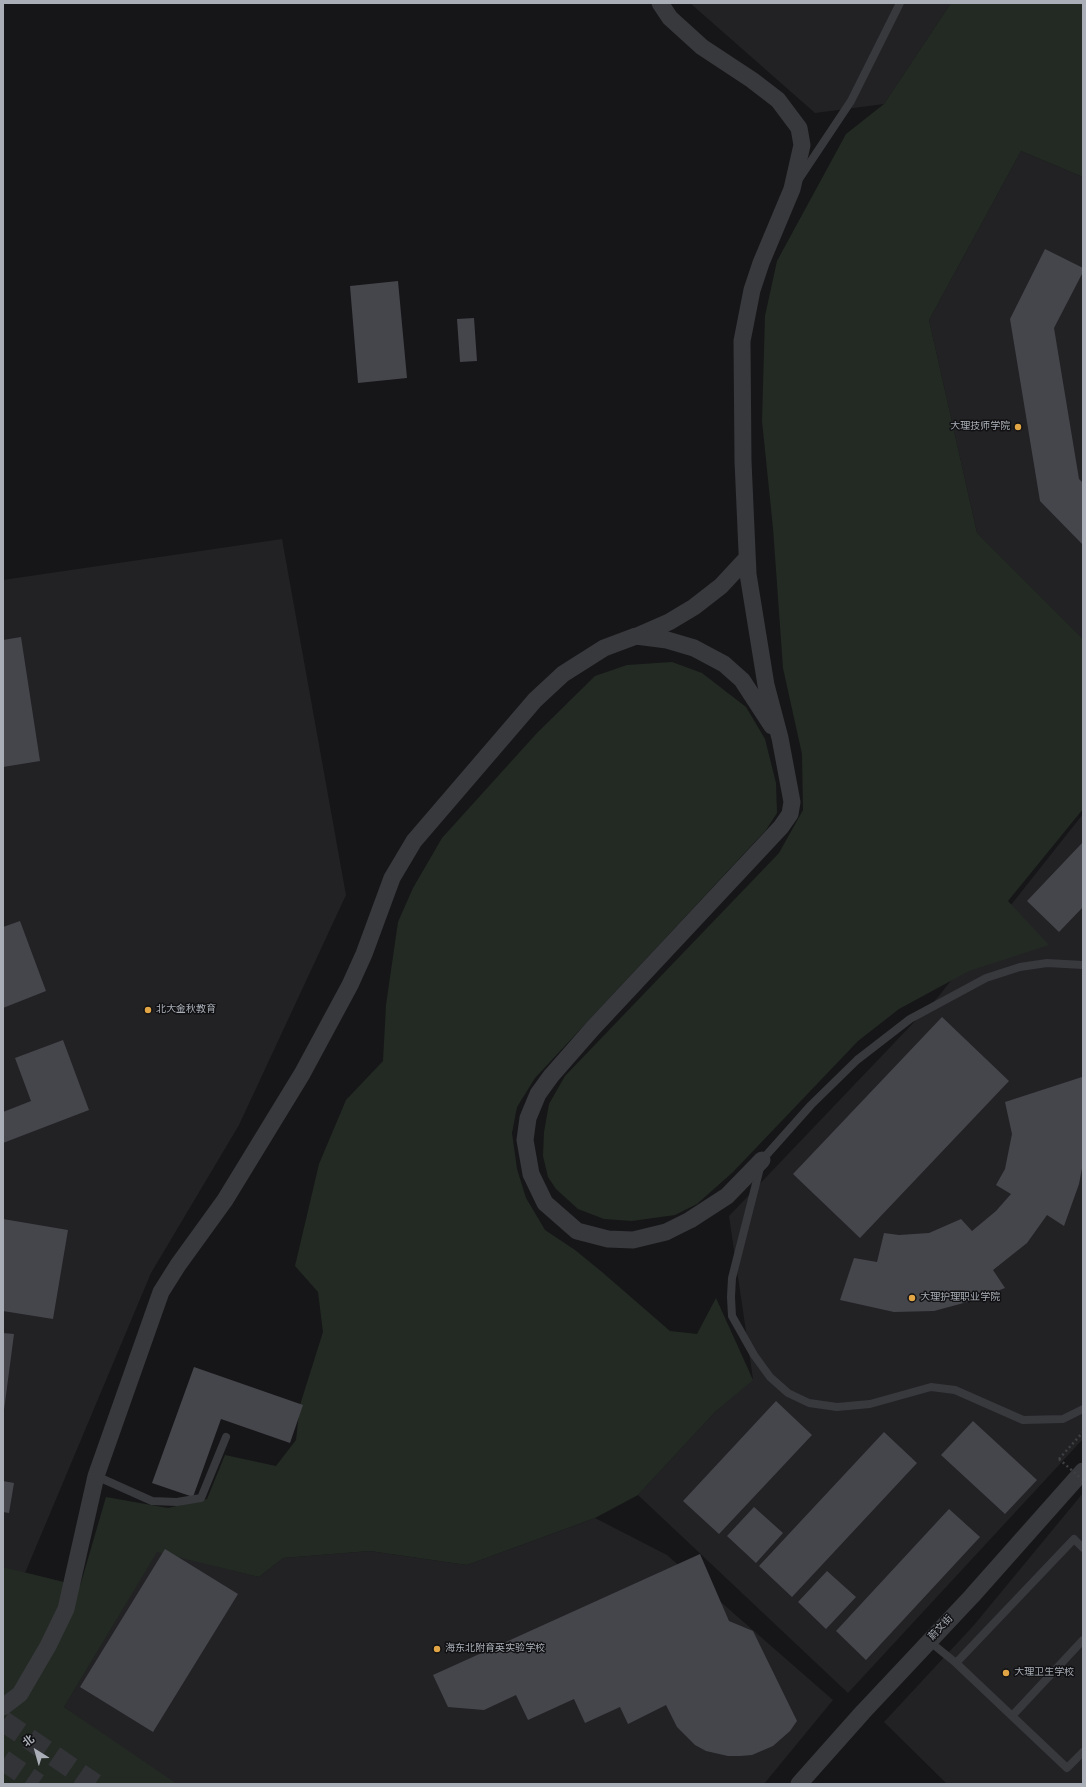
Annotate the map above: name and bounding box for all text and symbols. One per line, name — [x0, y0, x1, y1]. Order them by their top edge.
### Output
place label: 大理技师学院 — [950, 421, 1010, 433]
marker: 大理技师学院 — [1013, 422, 1023, 432]
place label: 北大金秋教育 — [156, 1004, 216, 1016]
marker: 北大金秋教育 — [143, 1005, 153, 1015]
place label: 大理护理职业学院 — [920, 1292, 1000, 1304]
marker: 大理护理职业学院 — [907, 1293, 917, 1303]
street label: 蔚文街 — [926, 1613, 956, 1643]
place label: 海东北附育英实验学校 — [445, 1643, 545, 1655]
marker: 海东北附育英实验学校 — [432, 1644, 442, 1654]
place label: 大理卫生学校 — [1014, 1667, 1074, 1679]
marker: 大理卫生学校 — [1001, 1668, 1011, 1678]
north arrow — [16, 1731, 56, 1771]
text: 北 — [20, 1732, 37, 1750]

